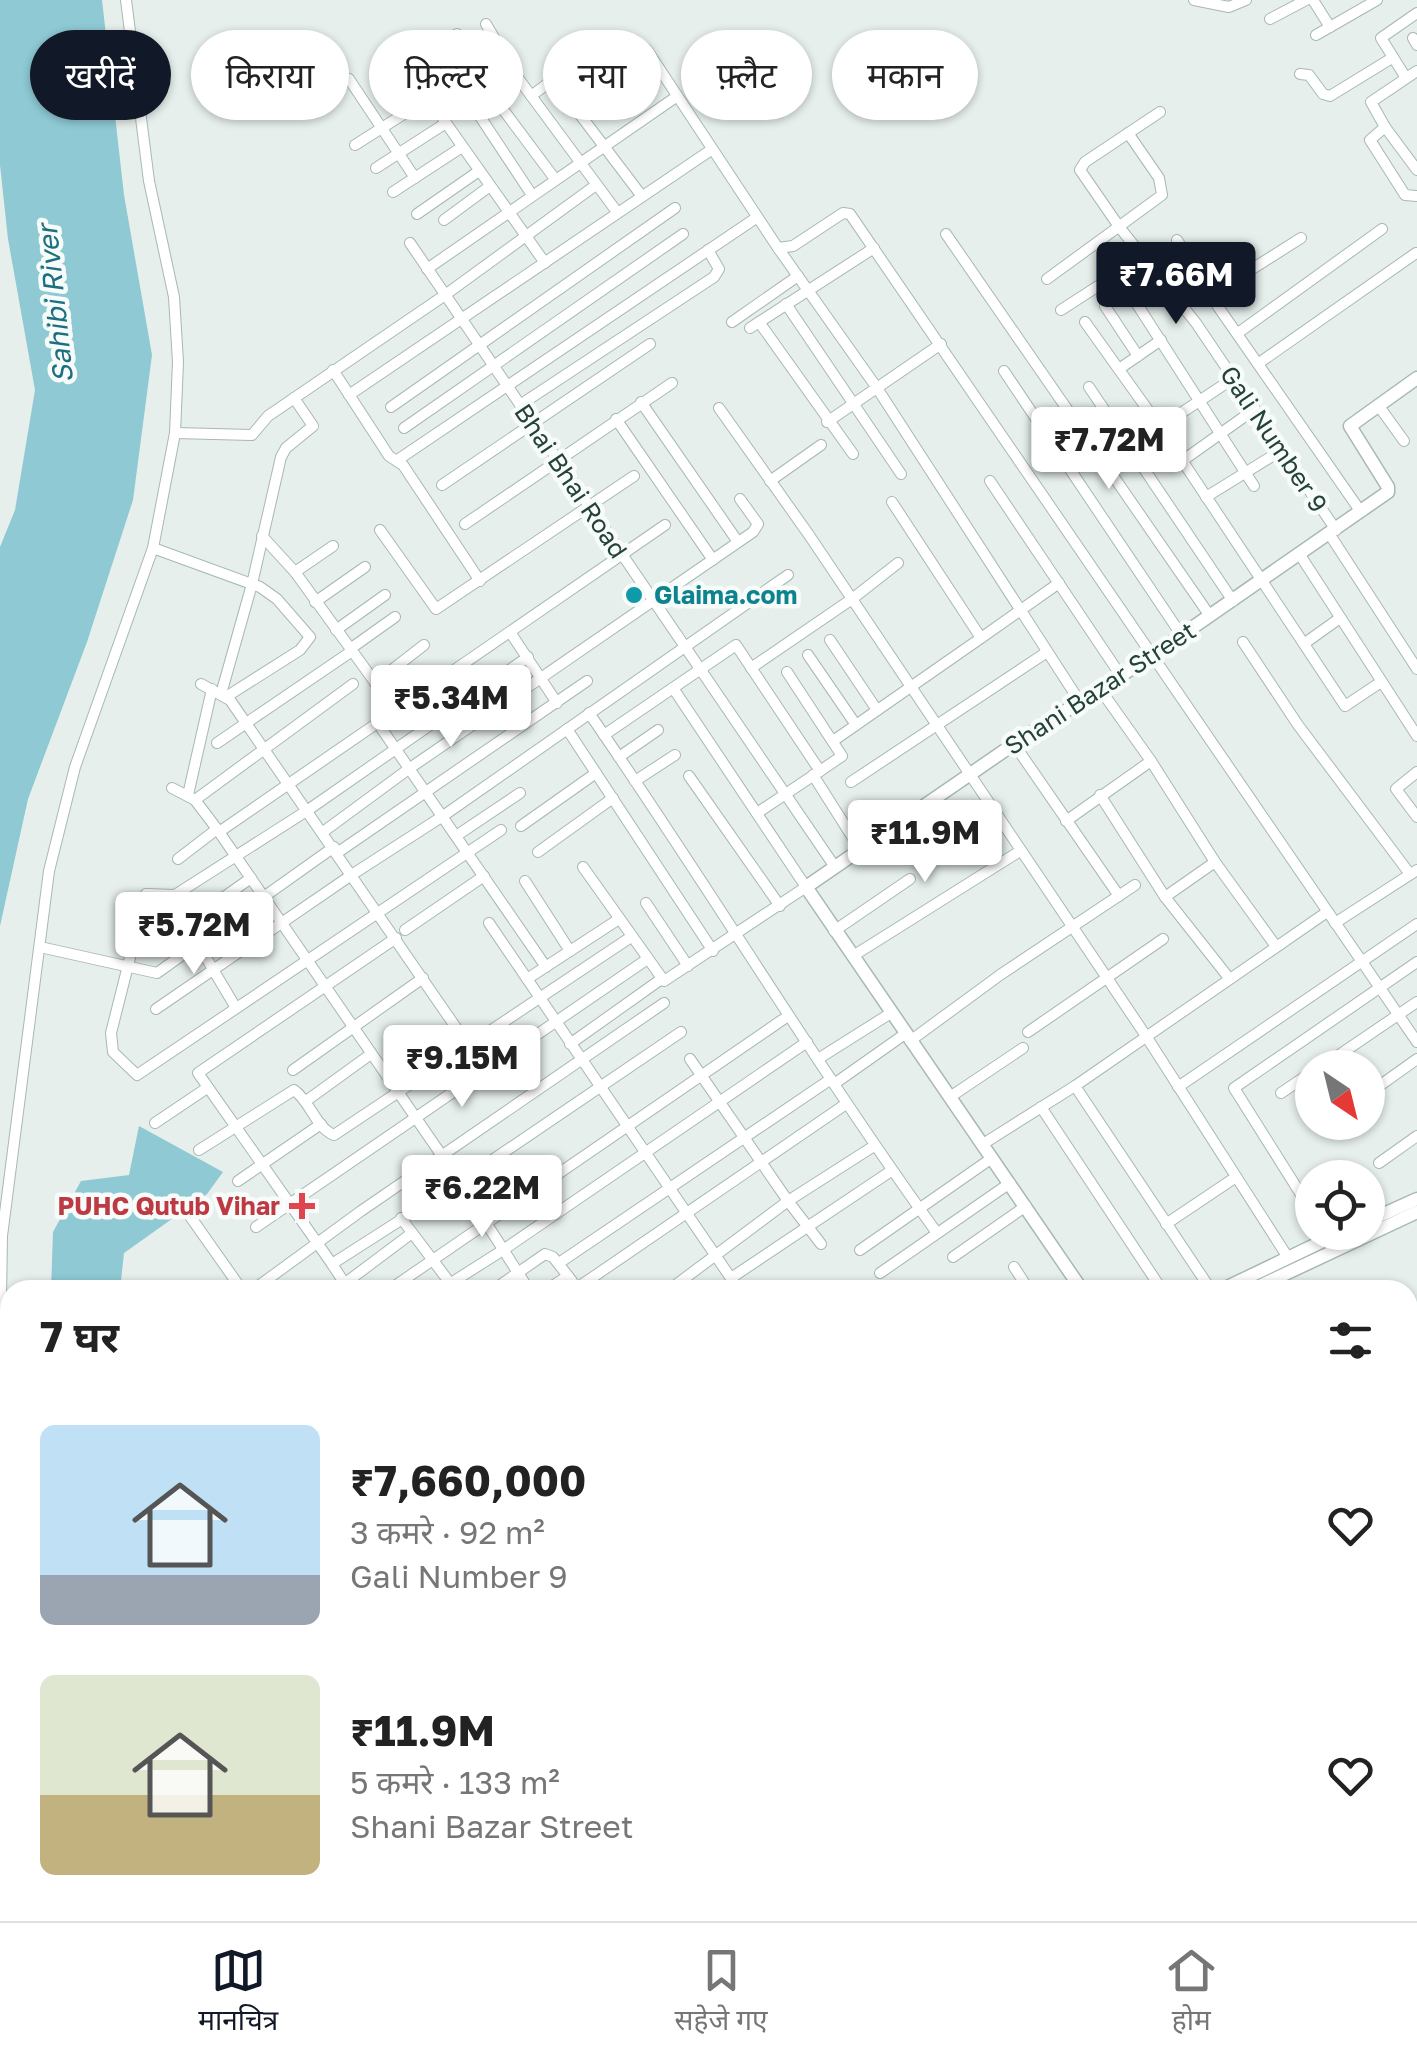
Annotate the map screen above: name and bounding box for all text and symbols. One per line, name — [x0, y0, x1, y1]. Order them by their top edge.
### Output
chip: खरीदें — [30, 30, 171, 120]
chip: किराया — [191, 30, 349, 120]
chip: फ़िल्टर — [369, 30, 523, 120]
chip: नया — [543, 30, 661, 120]
chip: फ़्लैट — [681, 30, 812, 120]
chip: मकान — [832, 30, 978, 120]
water label: Sahibi River — [29, 219, 79, 385]
pin: ₹7.66M — [1095, 242, 1257, 327]
text: ₹7.66M — [1118, 255, 1234, 293]
street label: Gali Number 9 — [1214, 360, 1335, 518]
street label: Bhai Bhai Road — [508, 398, 634, 564]
pin: ₹7.72M — [1028, 407, 1190, 492]
text: ₹7.72M — [1053, 420, 1165, 458]
place label: Glaima.com — [654, 579, 797, 610]
marker: Glaima.com — [623, 584, 645, 606]
street label: Shani Bazar Street — [998, 614, 1201, 761]
pin: ₹5.34M — [370, 665, 532, 750]
text: ₹5.34M — [393, 678, 509, 716]
pin: ₹11.9M — [844, 800, 1006, 885]
text: ₹11.9M — [870, 813, 980, 851]
pin: ₹5.72M — [113, 892, 275, 977]
text: ₹5.72M — [137, 905, 251, 943]
pin: ₹9.15M — [381, 1025, 543, 1110]
text: ₹9.15M — [405, 1038, 519, 1076]
north arrow — [1295, 1050, 1385, 1140]
map controls — [1295, 1050, 1385, 1250]
pin: ₹6.22M — [401, 1155, 563, 1240]
button: locate — [1295, 1160, 1385, 1250]
text: ₹6.22M — [424, 1168, 540, 1206]
place label: PUHC Qutub Vihar — [57, 1190, 280, 1221]
marker: PUHC Qutub Vihar — [289, 1193, 315, 1219]
text: 7 घर — [40, 1311, 119, 1361]
icon: filters — [1323, 1313, 1378, 1368]
text: ₹7,660,000 — [350, 1455, 586, 1505]
icon: home — [120, 1465, 240, 1585]
icon: heart — [1323, 1498, 1378, 1553]
text: 3 कमरे · 92 m² — [350, 1513, 545, 1551]
text: Gali Number 9 — [350, 1557, 568, 1595]
text: ₹11.9M — [350, 1705, 495, 1755]
icon: home — [120, 1715, 240, 1835]
icon: heart — [1323, 1748, 1378, 1803]
text: 5 कमरे · 133 m² — [350, 1763, 560, 1801]
text: Shani Bazar Street — [350, 1807, 634, 1845]
tab: मानचित्र — [198, 1943, 278, 2041]
tab: सहेजे गए — [675, 1943, 767, 2041]
tab: होम — [1164, 1943, 1219, 2041]

